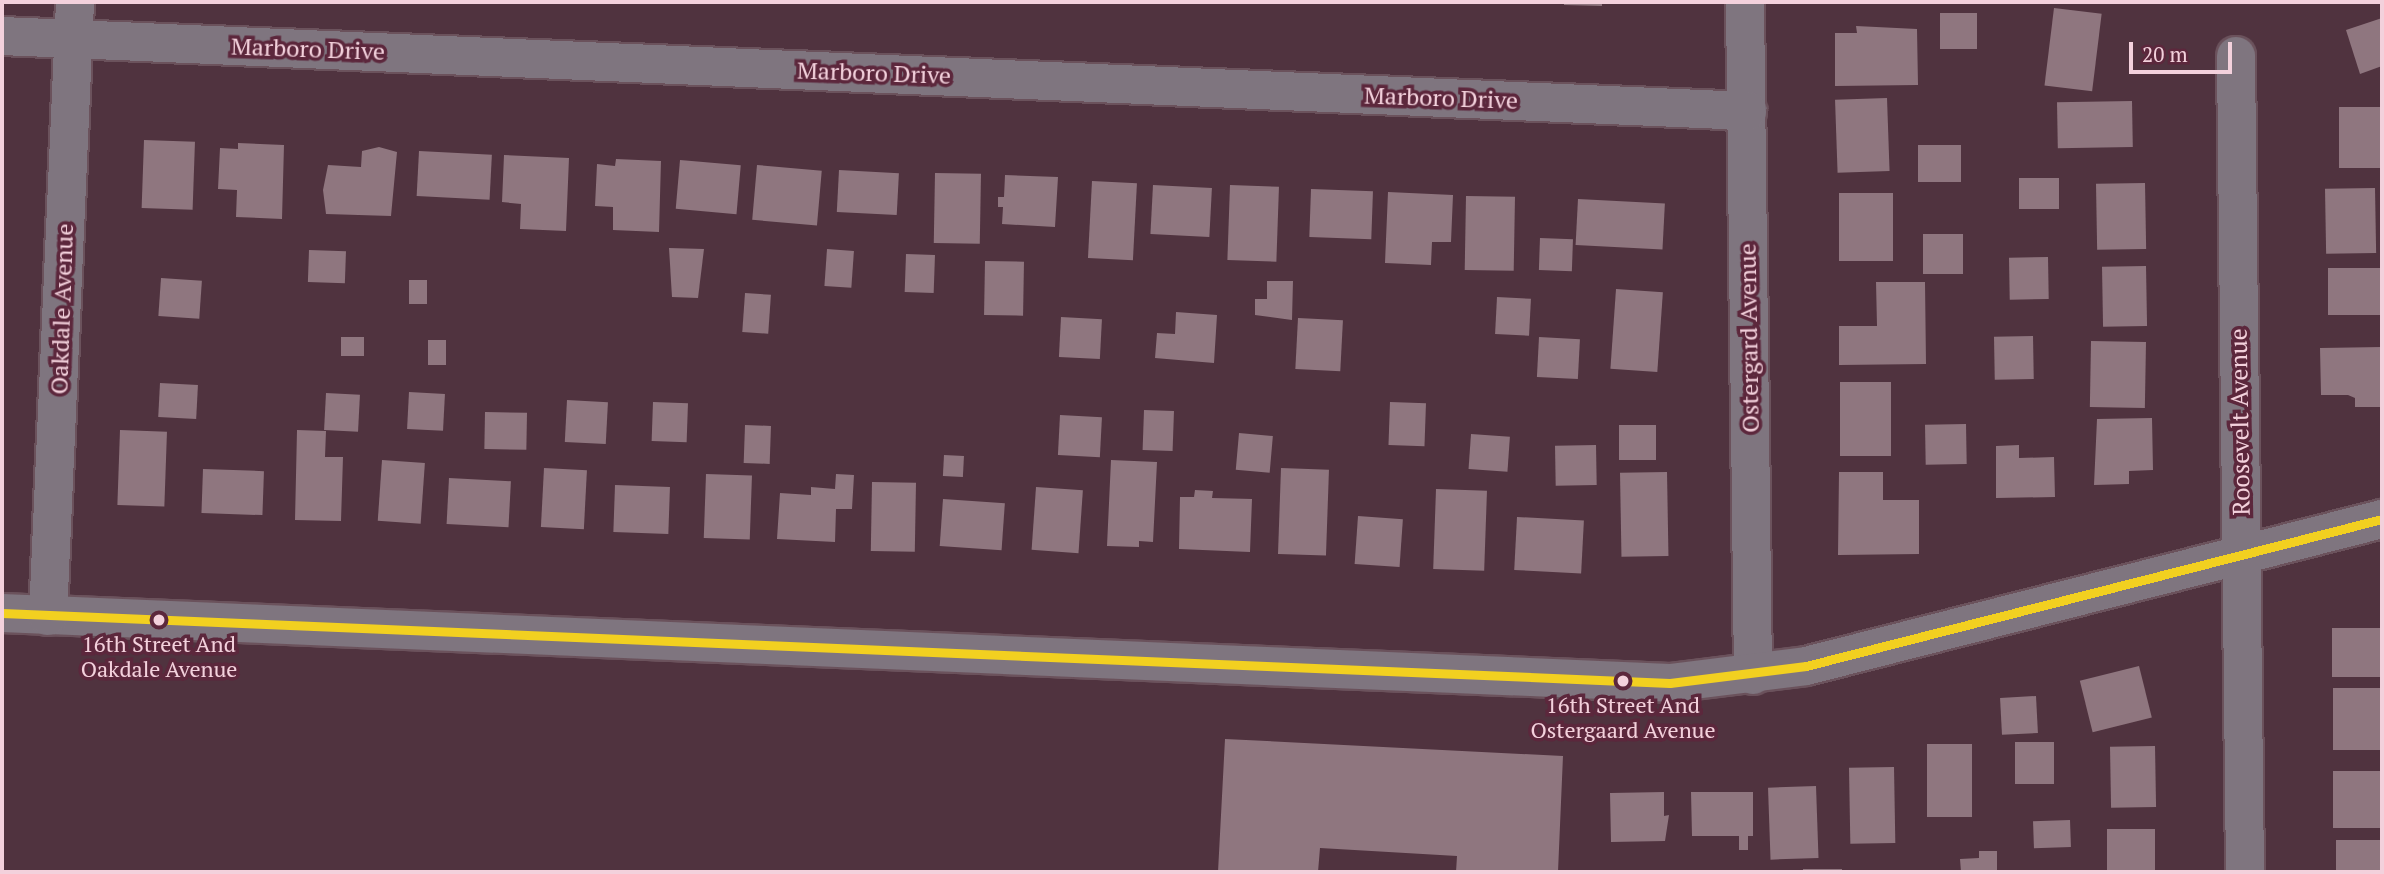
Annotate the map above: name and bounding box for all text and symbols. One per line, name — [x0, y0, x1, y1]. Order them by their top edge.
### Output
scale bar — [2132, 28, 2235, 72]
street label: Marboro Drive — [231, 32, 385, 66]
text: 20 m — [2142, 40, 2188, 68]
street label: Marboro Drive — [797, 56, 951, 90]
street label: Marboro Drive — [1364, 81, 1518, 115]
street label: Oakdale Avenue — [45, 223, 79, 395]
street label: Ostergard Avenue — [1733, 243, 1765, 433]
street label: Roosevelt Avenue — [2224, 328, 2256, 516]
marker: 16th Street And Oakdale Avenue — [152, 613, 166, 627]
place label: 16th Street And Oakdale Avenue — [80, 630, 238, 682]
marker: 16th Street And Ostergaard Avenue — [1616, 674, 1630, 688]
place label: 16th Street And Ostergaard Avenue — [1530, 691, 1716, 742]

